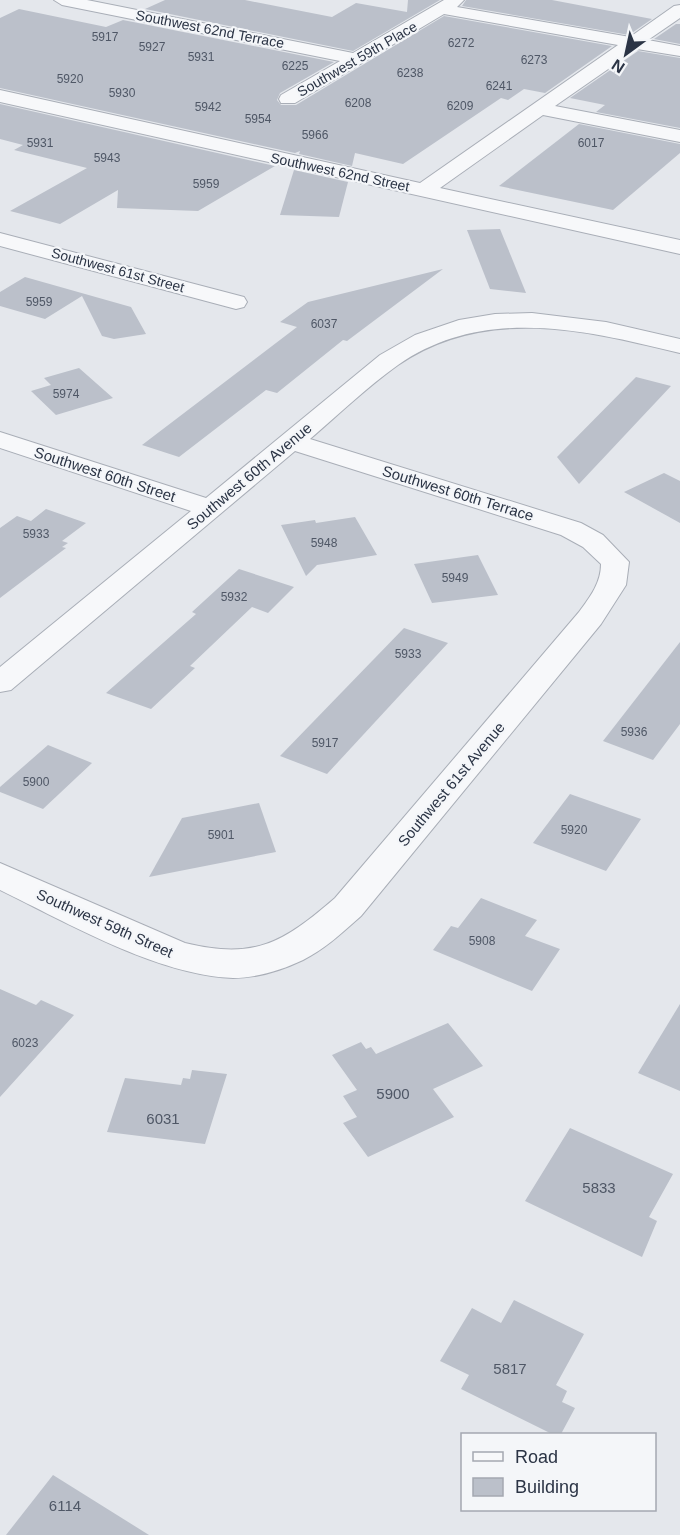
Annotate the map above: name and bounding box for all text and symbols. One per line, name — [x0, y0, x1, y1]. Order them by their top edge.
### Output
street label: Southwest 62nd Terrace — [134, 7, 286, 51]
street label: Southwest 59th Place — [294, 18, 420, 100]
north arrow — [596, 24, 656, 84]
house number: 5917 — [92, 30, 119, 44]
house number: 6272 — [448, 36, 475, 50]
house number: 5927 — [139, 40, 166, 54]
house number: 5931 — [188, 50, 215, 64]
house number: 6273 — [521, 53, 548, 67]
text: N — [609, 56, 628, 76]
house number: 6225 — [282, 59, 309, 73]
house number: 6238 — [397, 66, 424, 80]
house number: 5920 — [57, 72, 84, 86]
house number: 6241 — [486, 79, 513, 93]
house number: 5930 — [109, 86, 136, 100]
house number: 6208 — [345, 96, 372, 110]
house number: 6209 — [447, 99, 474, 113]
house number: 5942 — [195, 100, 222, 114]
house number: 5954 — [245, 112, 272, 126]
house number: 5966 — [302, 128, 329, 142]
house number: 5931 — [27, 136, 54, 150]
house number: 6017 — [578, 136, 605, 150]
street label: Southwest 62nd Street — [269, 149, 411, 195]
house number: 5943 — [94, 151, 121, 165]
house number: 5959 — [193, 177, 220, 191]
street label: Southwest 61st Street — [50, 245, 186, 295]
house number: 5959 — [26, 295, 53, 309]
house number: 6037 — [311, 317, 338, 331]
house number: 5974 — [53, 387, 80, 401]
street label: Southwest 60th Avenue — [183, 419, 315, 533]
street label: Southwest 60th Street — [32, 443, 179, 505]
street label: Southwest 60th Terrace — [380, 462, 536, 524]
house number: 5933 — [23, 527, 50, 541]
house number: 5948 — [311, 536, 338, 550]
house number: 5949 — [442, 571, 469, 585]
house number: 5932 — [221, 590, 248, 604]
house number: 5933 — [395, 647, 422, 661]
street label: Southwest 61st Avenue — [394, 719, 508, 849]
house number: 5936 — [621, 725, 648, 739]
house number: 5917 — [312, 736, 339, 750]
house number: 5900 — [23, 775, 50, 789]
house number: 5920 — [561, 823, 588, 837]
house number: 5901 — [208, 828, 235, 842]
street label: Southwest 59th Street — [34, 885, 177, 961]
house number: 5908 — [469, 934, 496, 948]
house number: 6023 — [12, 1036, 39, 1050]
house number: 5900 — [376, 1085, 410, 1102]
house number: 6031 — [146, 1110, 180, 1127]
house number: 5833 — [582, 1179, 616, 1196]
house number: 5817 — [493, 1360, 527, 1377]
legend — [461, 1433, 656, 1511]
text: Road — [515, 1447, 558, 1467]
text: Building — [515, 1477, 579, 1497]
house number: 6114 — [49, 1497, 81, 1514]

